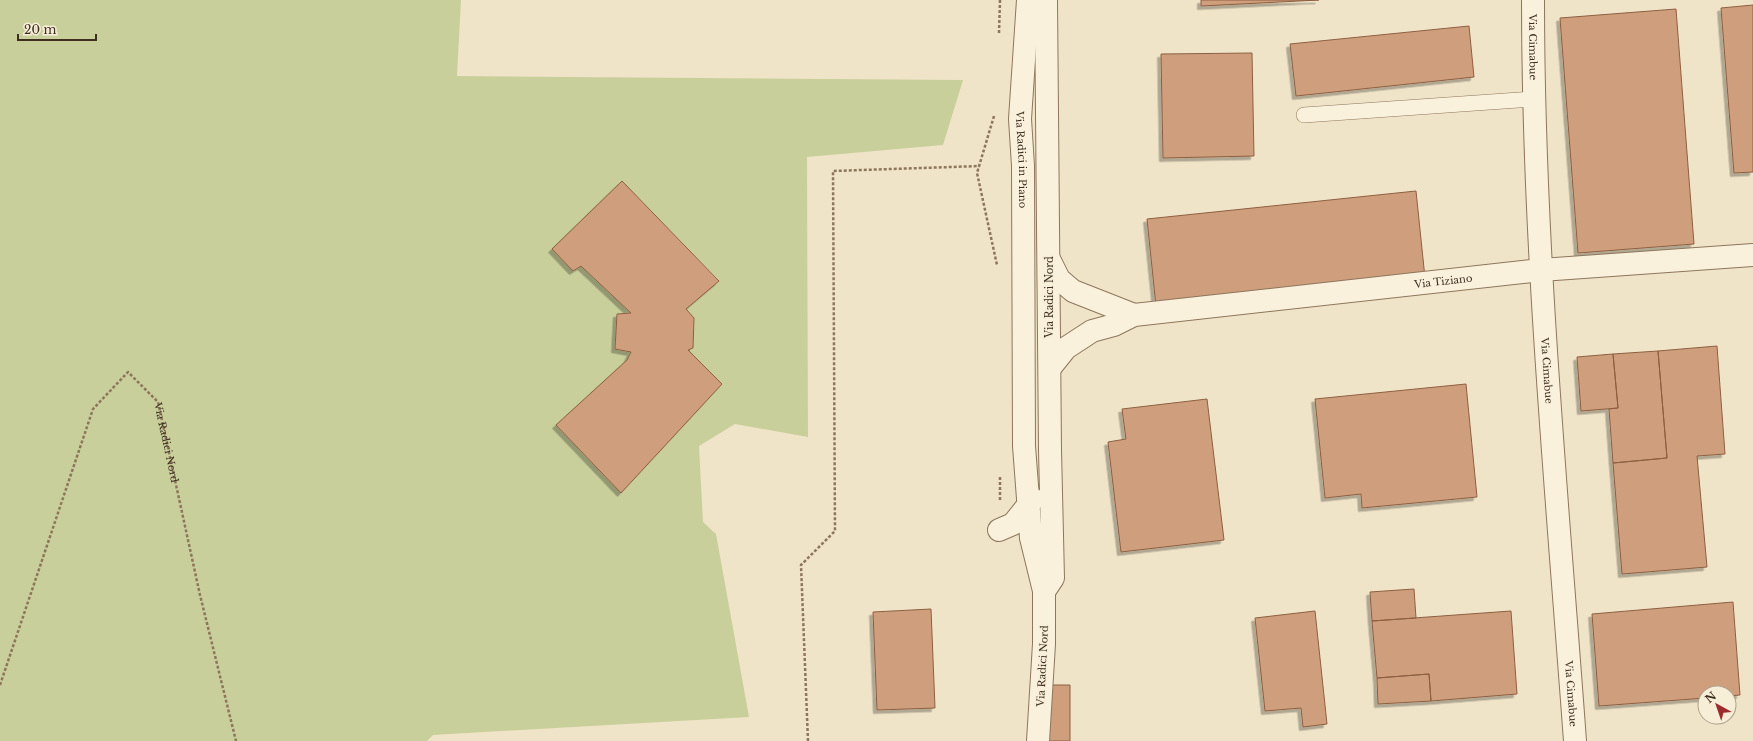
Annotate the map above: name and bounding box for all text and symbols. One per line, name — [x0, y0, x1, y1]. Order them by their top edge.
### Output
street label: Via Cimabue — [1526, 13, 1540, 80]
scale bar — [18, 16, 96, 42]
text: 20 m — [24, 22, 56, 37]
street label: Via Radici in Piano — [1013, 110, 1029, 209]
street label: Via Radici Nord — [1043, 256, 1056, 339]
street label: Via Tiziano — [1413, 272, 1473, 291]
street label: Via Cimabue — [1538, 336, 1556, 404]
street label: Via Radici Nord — [151, 400, 181, 484]
street label: Via Radici Nord — [1034, 625, 1051, 708]
street label: Via Cimabue — [1562, 659, 1580, 728]
north arrow — [1697, 685, 1737, 725]
text: N — [1702, 688, 1720, 706]

